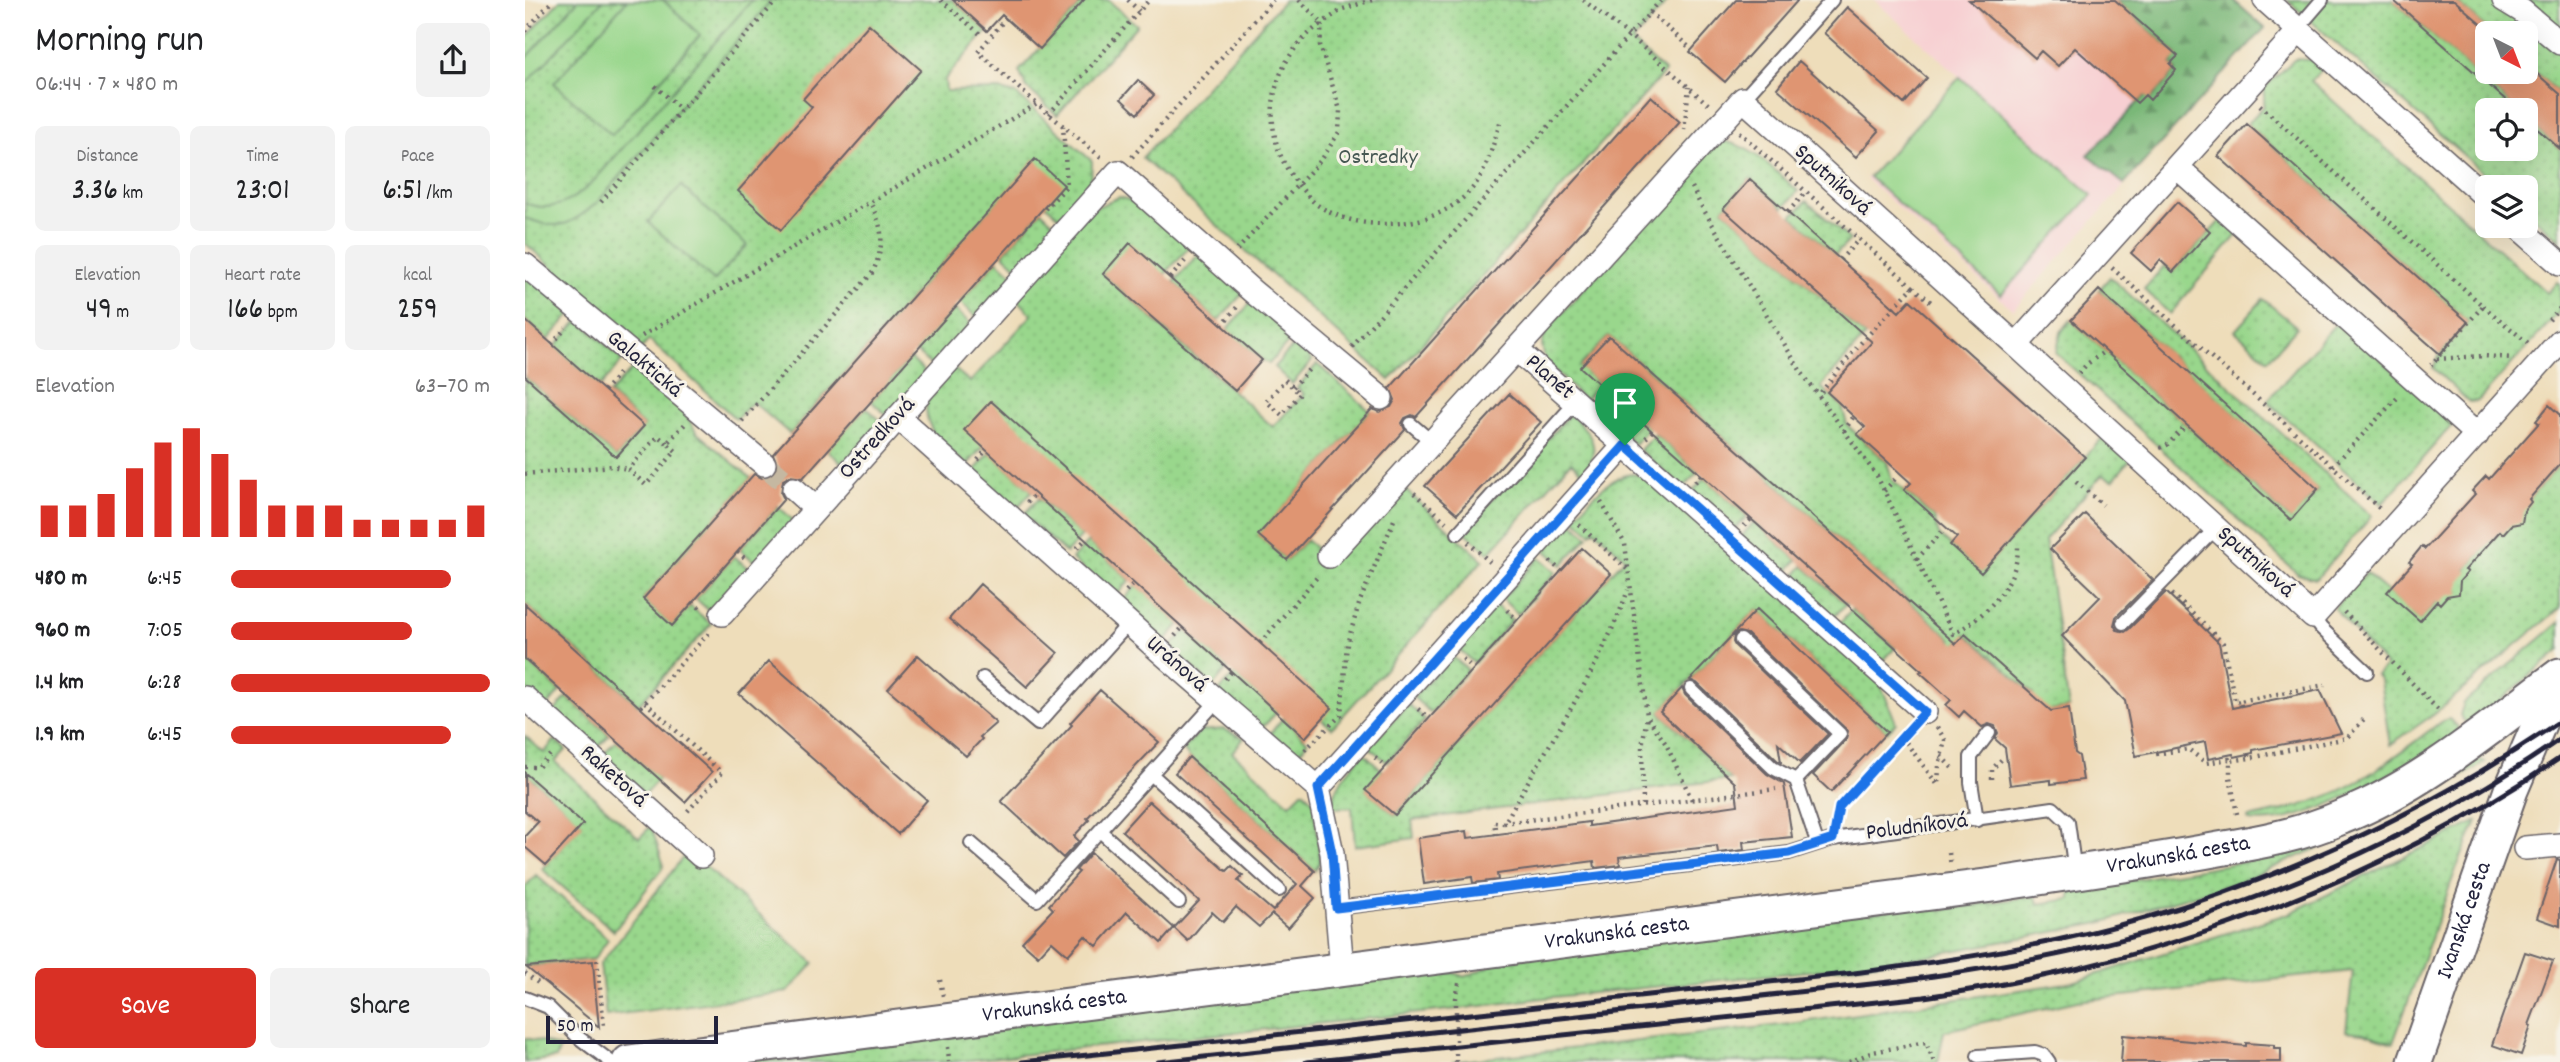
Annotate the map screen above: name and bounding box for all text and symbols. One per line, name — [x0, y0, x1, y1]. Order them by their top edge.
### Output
text: Morning run — [35, 15, 204, 70]
north arrow — [2475, 21, 2537, 84]
map controls — [2475, 21, 2538, 238]
button: share — [416, 23, 490, 97]
text: 06:44 · 7 × 480 m — [35, 69, 178, 102]
button: locate — [2475, 98, 2538, 161]
street label: Sputniková — [1786, 137, 1879, 225]
park label: Ostredky — [1338, 142, 1418, 175]
text: Distance — [77, 144, 138, 171]
text: Time — [246, 144, 279, 171]
text: Pace — [401, 144, 434, 171]
text: 3.36 — [72, 171, 118, 214]
text: 23:01 — [235, 171, 290, 214]
text: 6:51 — [382, 171, 422, 214]
button: layers — [2475, 175, 2538, 238]
text: km — [118, 181, 143, 208]
text: /km — [422, 181, 453, 208]
text: Elevation — [74, 263, 141, 290]
text: Heart rate — [224, 263, 301, 290]
text: kcal — [403, 263, 432, 290]
text: 49 — [86, 290, 112, 333]
text: 166 — [227, 290, 263, 333]
text: 259 — [397, 290, 438, 333]
text: m — [112, 300, 129, 327]
text: bpm — [263, 300, 298, 327]
street label: Galaktická — [599, 323, 690, 407]
street label: Planét — [1517, 347, 1581, 409]
text: Elevation — [35, 371, 115, 404]
text: 63–70 m — [415, 371, 490, 404]
pin — [1595, 373, 1655, 445]
icon: arrive — [1606, 384, 1644, 422]
street label: Ostredková — [832, 390, 925, 488]
street label: Sputniková — [2209, 519, 2302, 607]
text: 480 m — [35, 563, 87, 596]
text: 6:45 — [147, 563, 182, 596]
text: 960 m — [35, 615, 90, 648]
text: 7:05 — [147, 615, 183, 648]
street label: Uránová — [1138, 629, 1215, 702]
text: 1.4 km — [35, 667, 84, 700]
text: 6:28 — [147, 667, 181, 700]
text: 1.9 km — [35, 719, 85, 752]
text: 6:45 — [147, 719, 182, 752]
street label: Raketová — [572, 738, 655, 817]
street label: Poludníková — [1864, 805, 1970, 851]
street label: Vrakunská cesta — [2104, 827, 2254, 884]
street label: Ivanská cesta — [2429, 856, 2501, 984]
street label: Vrakunská cesta — [1543, 908, 1692, 959]
button: Save — [35, 968, 256, 1048]
button: Share — [270, 968, 490, 1048]
street label: Vrakunská cesta — [981, 981, 1129, 1032]
scale bar — [546, 1013, 717, 1045]
text: 50 m — [557, 1014, 594, 1041]

